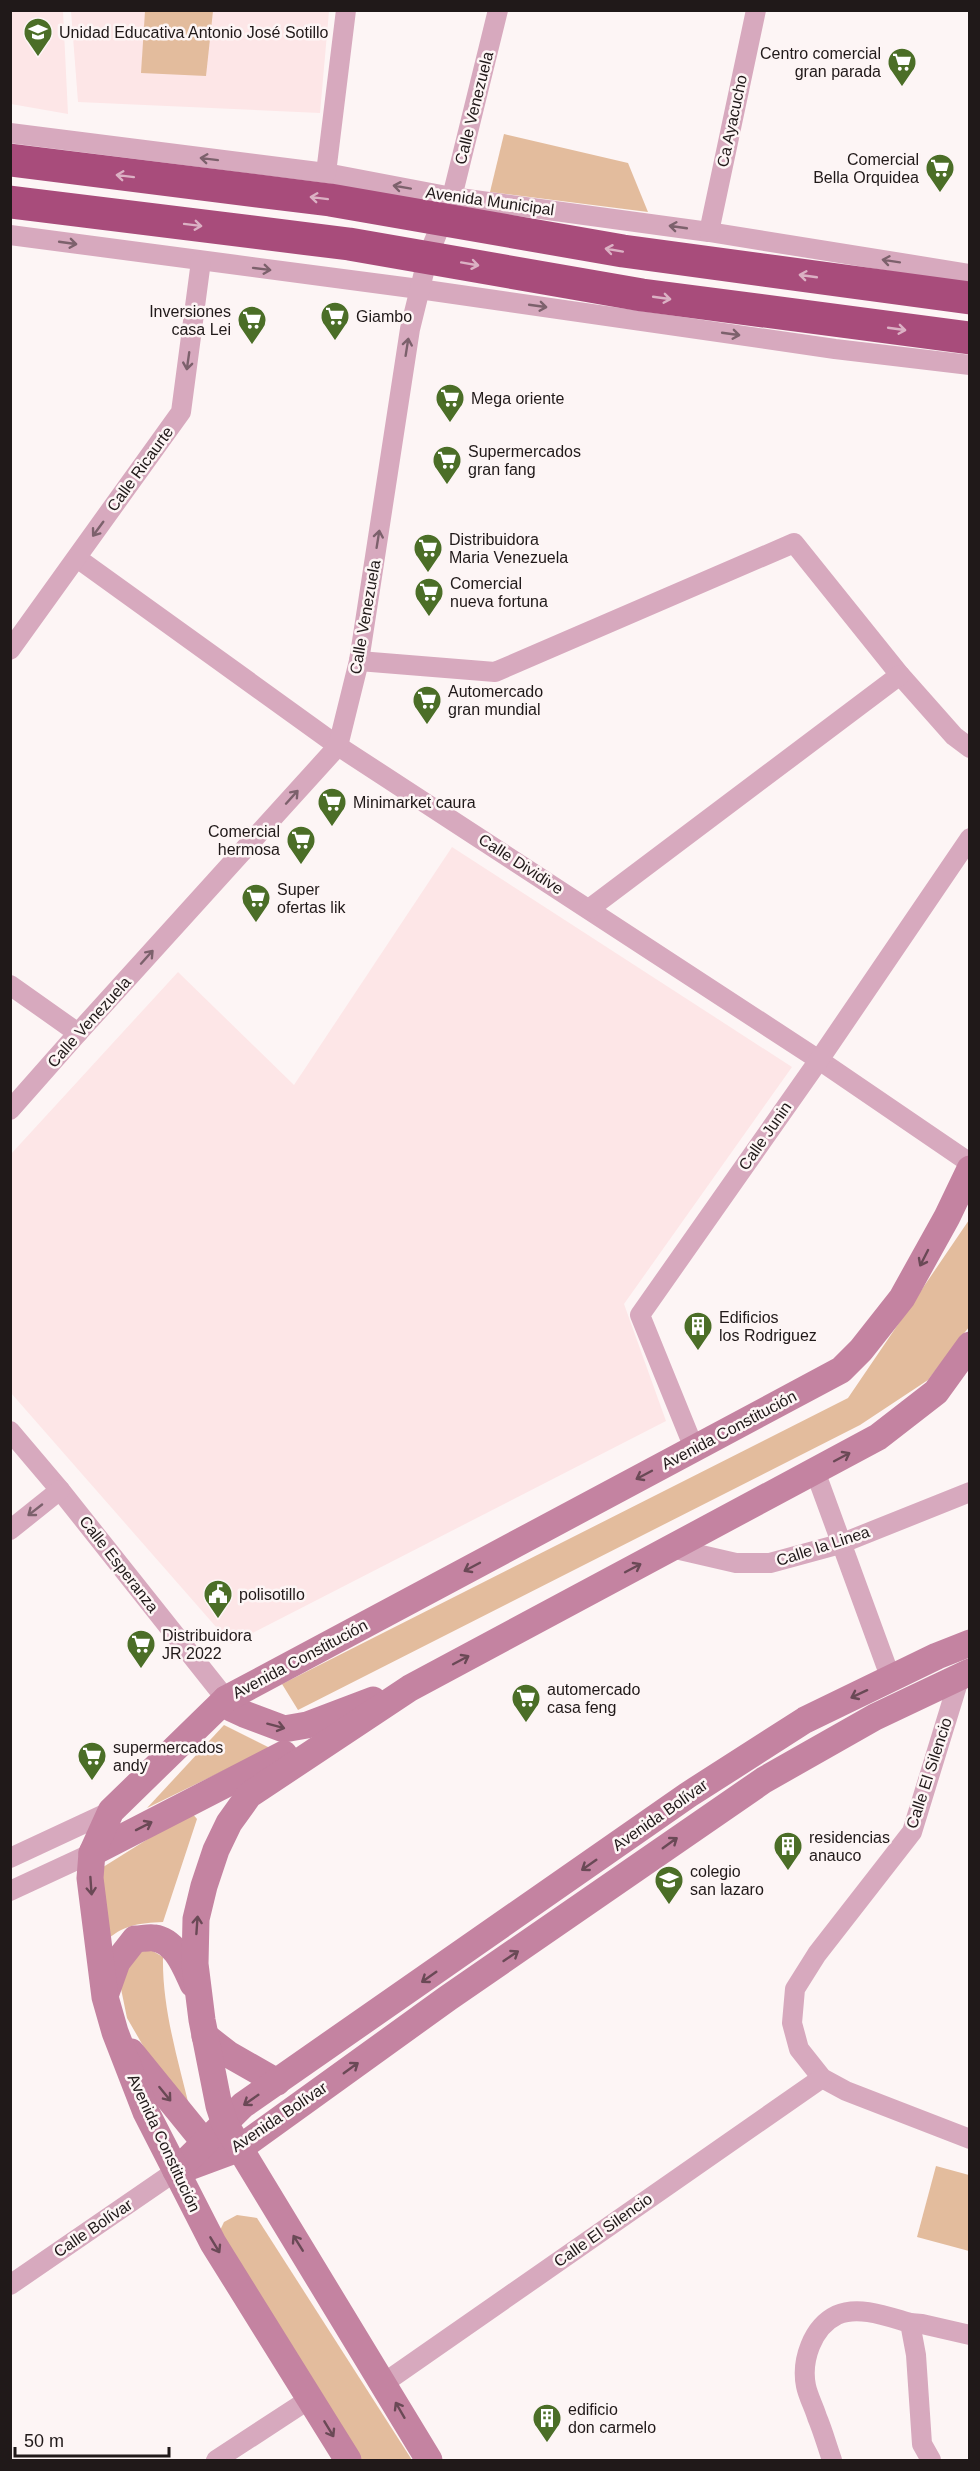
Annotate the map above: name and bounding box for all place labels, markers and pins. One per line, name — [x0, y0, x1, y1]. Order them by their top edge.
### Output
school or university icon: Unidad Educativa Antonio José Sotillo — [22, 16, 54, 58]
place label: Unidad Educativa Antonio José Sotillo — [59, 24, 329, 41]
place label: Centro comercial gran parada — [760, 45, 881, 80]
supermarket icon: Centro comercial gran parada — [886, 46, 918, 88]
place label: Comercial Bella Orquidea — [813, 151, 919, 186]
supermarket icon: Comercial Bella Orquidea — [924, 152, 956, 194]
supermarket icon: Giambo — [319, 300, 351, 342]
place label: Inversiones casa Lei — [149, 303, 231, 338]
supermarket icon: Inversiones casa Lei — [236, 304, 268, 346]
place label: Giambo — [356, 308, 412, 325]
supermarket icon: Mega oriente — [434, 382, 466, 424]
place label: Mega oriente — [471, 390, 564, 407]
place label: Supermercados gran fang — [468, 443, 581, 478]
supermarket icon: Supermercados gran fang — [431, 444, 463, 486]
place label: Distribuidora Maria Venezuela — [449, 531, 568, 566]
supermarket icon: Distribuidora Maria Venezuela — [412, 532, 444, 574]
place label: Comercial nueva fortuna — [450, 575, 548, 610]
supermarket icon: Comercial nueva fortuna — [413, 576, 445, 618]
place label: Automercado gran mundial — [448, 683, 543, 718]
supermarket icon: Automercado gran mundial — [411, 684, 443, 726]
supermarket icon: Minimarket caura — [316, 786, 348, 828]
place label: Minimarket caura — [353, 794, 476, 811]
place label: Comercial hermosa — [208, 823, 280, 858]
supermarket icon: Comercial hermosa — [285, 824, 317, 866]
place label: Super ofertas lik — [277, 881, 346, 916]
supermarket icon: Super ofertas lik — [240, 882, 272, 924]
place label: Edificios los Rodriguez — [719, 1309, 817, 1344]
building icon: Edificios los Rodriguez — [682, 1310, 714, 1352]
public building icon: polisotillo — [202, 1578, 234, 1620]
place label: polisotillo — [239, 1586, 305, 1603]
place label: Distribuidora JR 2022 — [162, 1627, 252, 1662]
supermarket icon: Distribuidora JR 2022 — [125, 1628, 157, 1670]
place label: automercado casa feng — [547, 1681, 640, 1716]
supermarket icon: automercado casa feng — [510, 1682, 542, 1724]
place label: supermercados andy — [113, 1739, 223, 1774]
supermarket icon: supermercados andy — [76, 1740, 108, 1782]
place label: residencias anauco — [809, 1829, 890, 1864]
building icon: residencias anauco — [772, 1830, 804, 1872]
place label: colegio san lazaro — [690, 1863, 764, 1898]
school or university icon: colegio san lazaro — [653, 1864, 685, 1906]
place label: edificio don carmelo — [568, 2401, 656, 2436]
building icon: edificio don carmelo — [531, 2402, 563, 2444]

